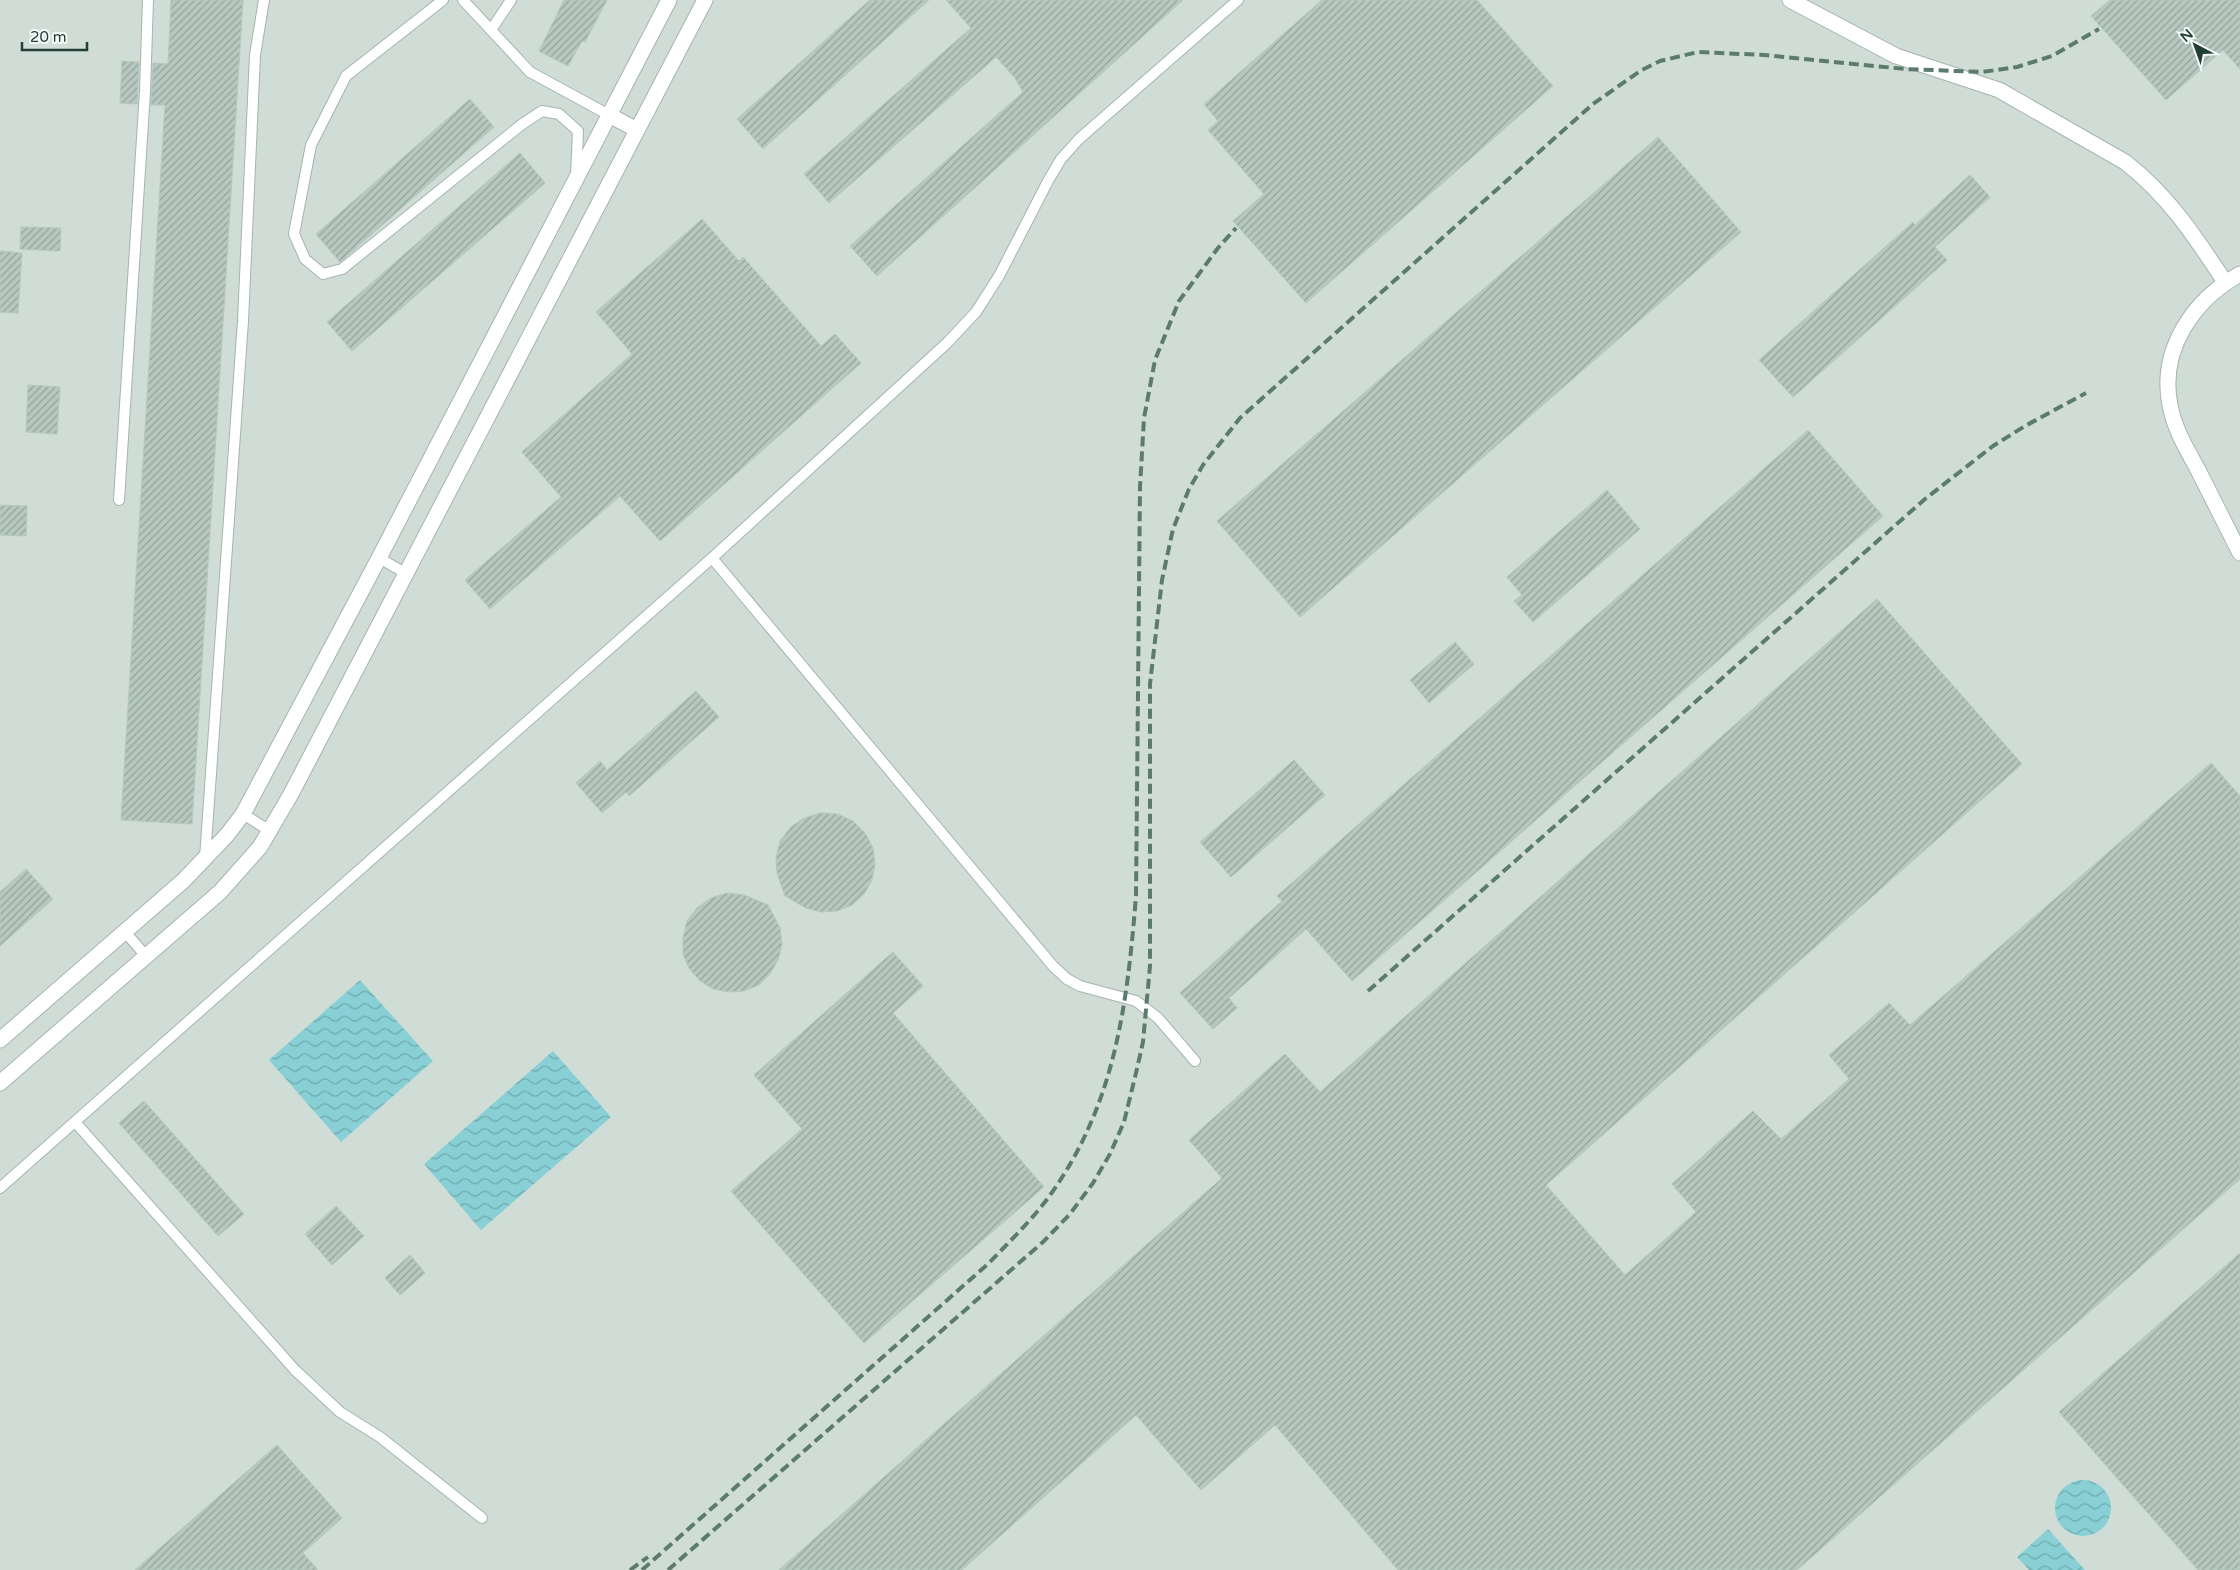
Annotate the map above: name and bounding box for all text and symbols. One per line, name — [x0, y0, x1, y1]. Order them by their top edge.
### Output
scale bar — [22, 20, 88, 52]
north arrow — [2170, 20, 2220, 70]
text: N — [2177, 25, 2197, 46]
text: 20 m — [30, 28, 67, 46]

